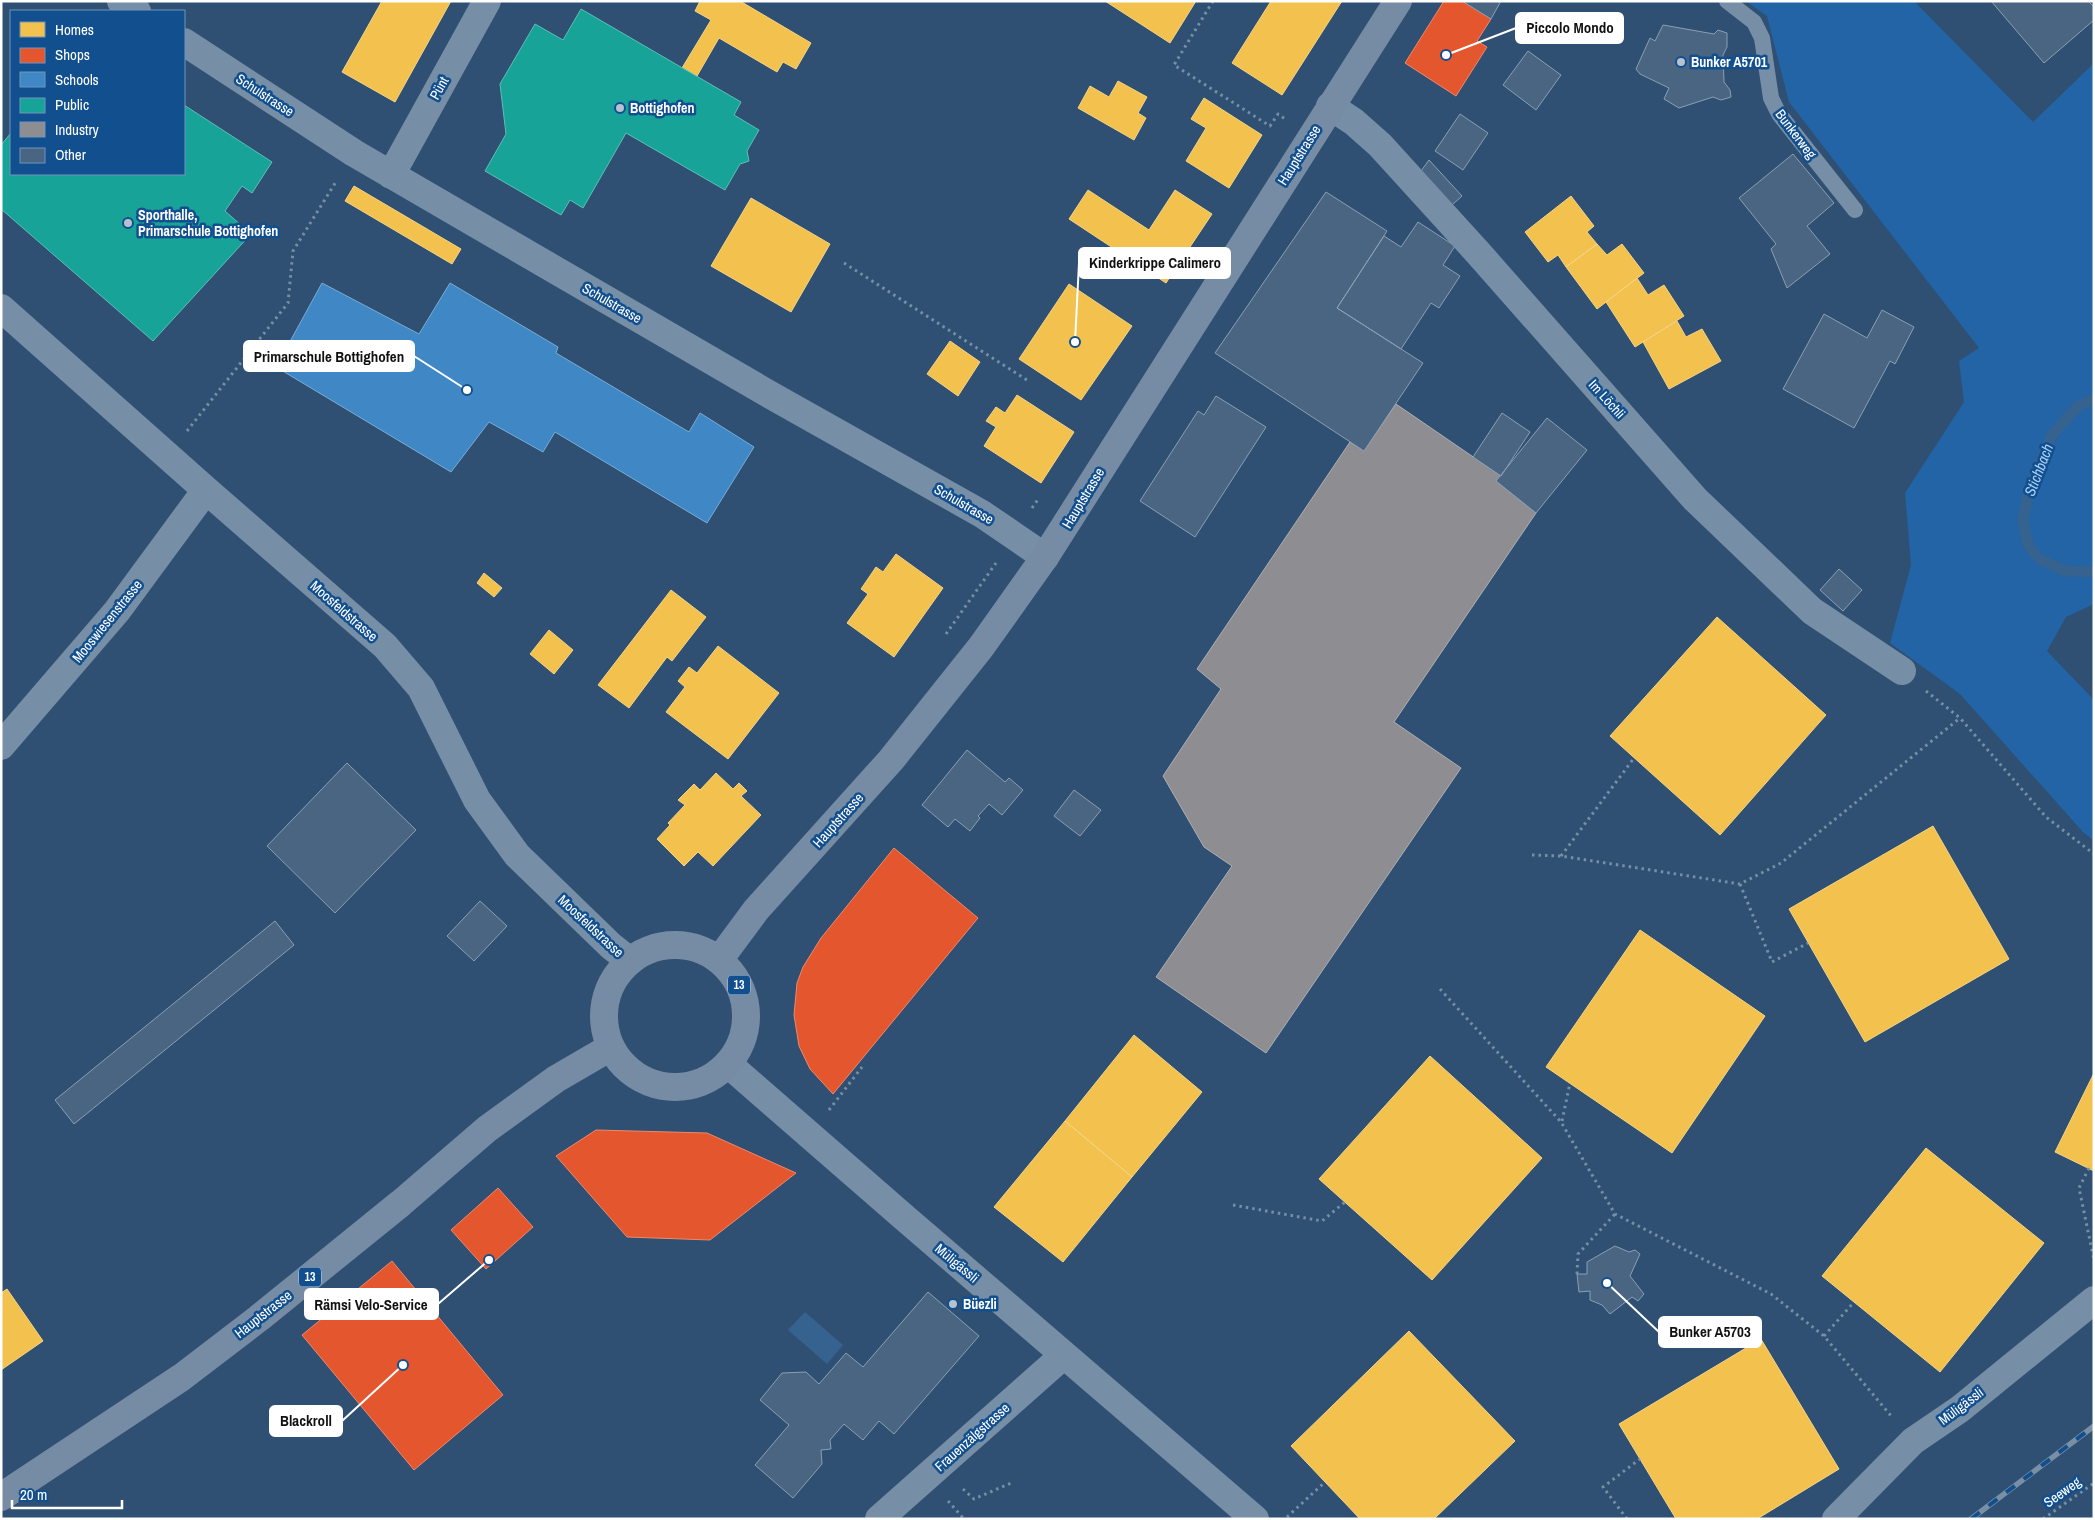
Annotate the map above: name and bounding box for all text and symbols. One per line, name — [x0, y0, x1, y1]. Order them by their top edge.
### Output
legend — [10, 10, 185, 175]
callout: Piccolo Mondo — [1516, 13, 1623, 43]
text: Piccolo Mondo — [1526, 17, 1614, 38]
text: Homes — [55, 19, 94, 40]
text: Shops — [55, 44, 90, 65]
place label: Bunker A5701 — [1691, 53, 1768, 71]
marker: Bunker A5701 — [1675, 56, 1687, 68]
text: Schools — [55, 69, 99, 90]
street label: Schulstrasse — [233, 70, 297, 120]
street label: Pünt — [425, 73, 453, 103]
text: Public — [55, 94, 89, 115]
place label: Bottighofen — [630, 99, 694, 117]
marker: Bottighofen — [614, 102, 626, 114]
street label: Bunkerweg — [1772, 106, 1821, 163]
text: Industry — [55, 119, 100, 140]
street label: Hauptstrasse — [1273, 122, 1325, 188]
text: Other — [55, 144, 86, 165]
place label: Sporthalle, Primarschule Bottighofen — [138, 206, 278, 240]
marker: Sporthalle, Primarschule Bottighofen — [122, 217, 134, 229]
callout: Kinderkrippe Calimero — [1079, 248, 1230, 278]
text: Kinderkrippe Calimero — [1089, 252, 1221, 273]
street label: Schulstrasse — [579, 279, 645, 327]
callout: Primarschule Bottighofen — [244, 341, 414, 371]
text: Primarschule Bottighofen — [254, 346, 404, 367]
street label: Im Löchli — [1585, 376, 1629, 422]
water label: Stichbach — [2019, 440, 2058, 499]
street label: Hauptstrasse — [1058, 464, 1108, 532]
street label: Schulstrasse — [931, 480, 997, 528]
street label: Mooswiesenstrasse — [68, 576, 146, 666]
street label: Moosfeldstrasse — [307, 577, 381, 645]
street label: Hauptstrasse — [809, 789, 867, 851]
street label: Moosfeldstrasse — [554, 891, 628, 961]
road number: 13 — [728, 976, 750, 994]
street label: Müligässli — [931, 1239, 983, 1287]
road number: 13 — [299, 1268, 321, 1286]
street label: Hauptstrasse — [231, 1286, 295, 1342]
callout: Rämsi Velo-Service — [305, 1289, 438, 1319]
text: Rämsi Velo-Service — [314, 1294, 428, 1315]
place label: Büezli — [963, 1295, 997, 1313]
marker: Büezli — [947, 1298, 959, 1310]
callout: Bunker A5703 — [1659, 1317, 1761, 1347]
text: Bunker A5703 — [1669, 1321, 1751, 1342]
street label: Müligässli — [1935, 1383, 1987, 1429]
street label: Frauenzälgstrasse — [931, 1399, 1013, 1475]
callout: Blackroll — [270, 1406, 342, 1436]
text: Blackroll — [280, 1410, 332, 1431]
street label: Seeweg — [2040, 1472, 2085, 1511]
scale bar — [12, 1478, 122, 1510]
text: 20 m — [20, 1484, 47, 1505]

